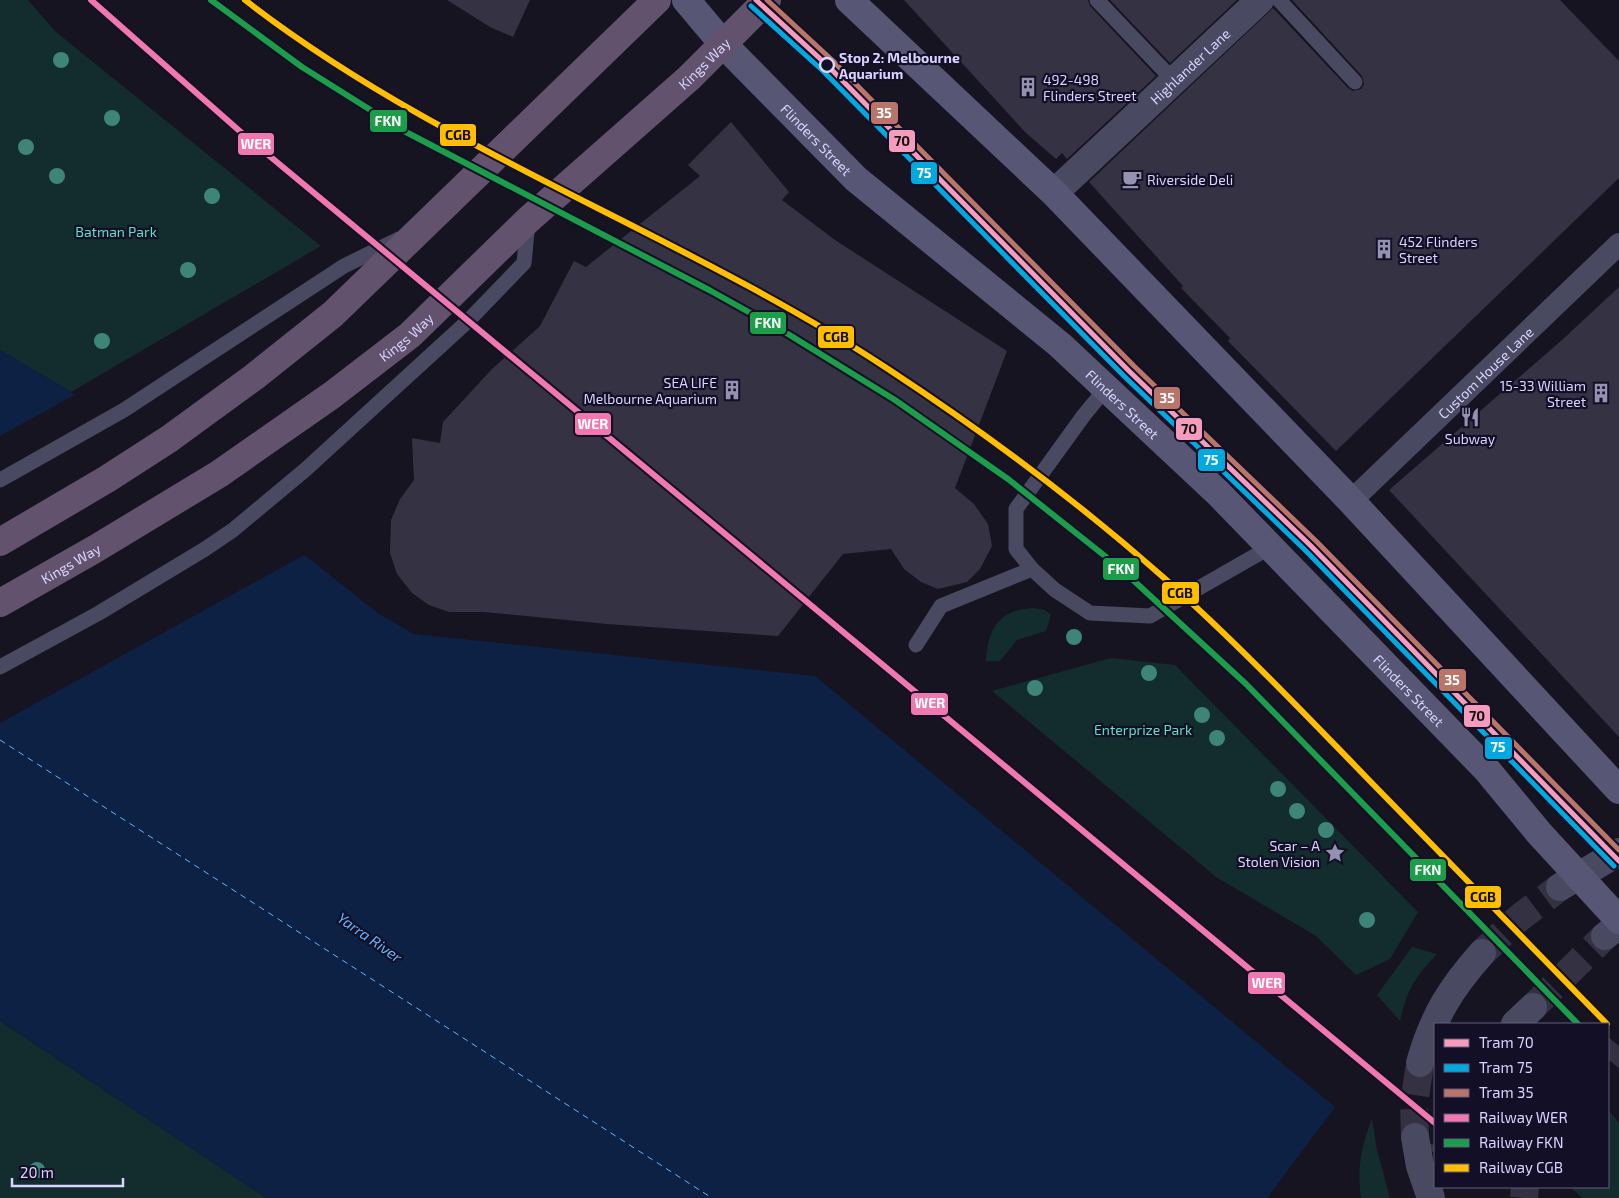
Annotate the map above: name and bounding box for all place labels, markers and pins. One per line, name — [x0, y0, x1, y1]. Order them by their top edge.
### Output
place label: Stop 2: Melbourne Aquarium — [839, 49, 960, 82]
marker: Stop 2: Melbourne Aquarium — [819, 57, 835, 73]
place label: 492-498 Flinders Street — [1043, 71, 1137, 104]
building icon: 492-498 Flinders Street — [1017, 76, 1039, 98]
cafe icon: Riverside Deli — [1121, 168, 1143, 190]
place label: Riverside Deli — [1147, 171, 1233, 188]
place label: 452 Flinders Street — [1399, 233, 1478, 266]
building icon: 452 Flinders Street — [1373, 238, 1395, 260]
place label: SEA LIFE Melbourne Aquarium — [583, 374, 717, 407]
place label: 15-33 William Street — [1500, 377, 1586, 410]
building icon: SEA LIFE Melbourne Aquarium — [721, 379, 743, 401]
building icon: 15-33 William Street — [1590, 382, 1612, 404]
restaurant icon: Subway — [1459, 406, 1481, 428]
place label: Subway — [1445, 430, 1496, 447]
place label: Scar – A Stolen Vision — [1238, 837, 1320, 870]
place icon: Scar – A Stolen Vision — [1324, 842, 1346, 864]

